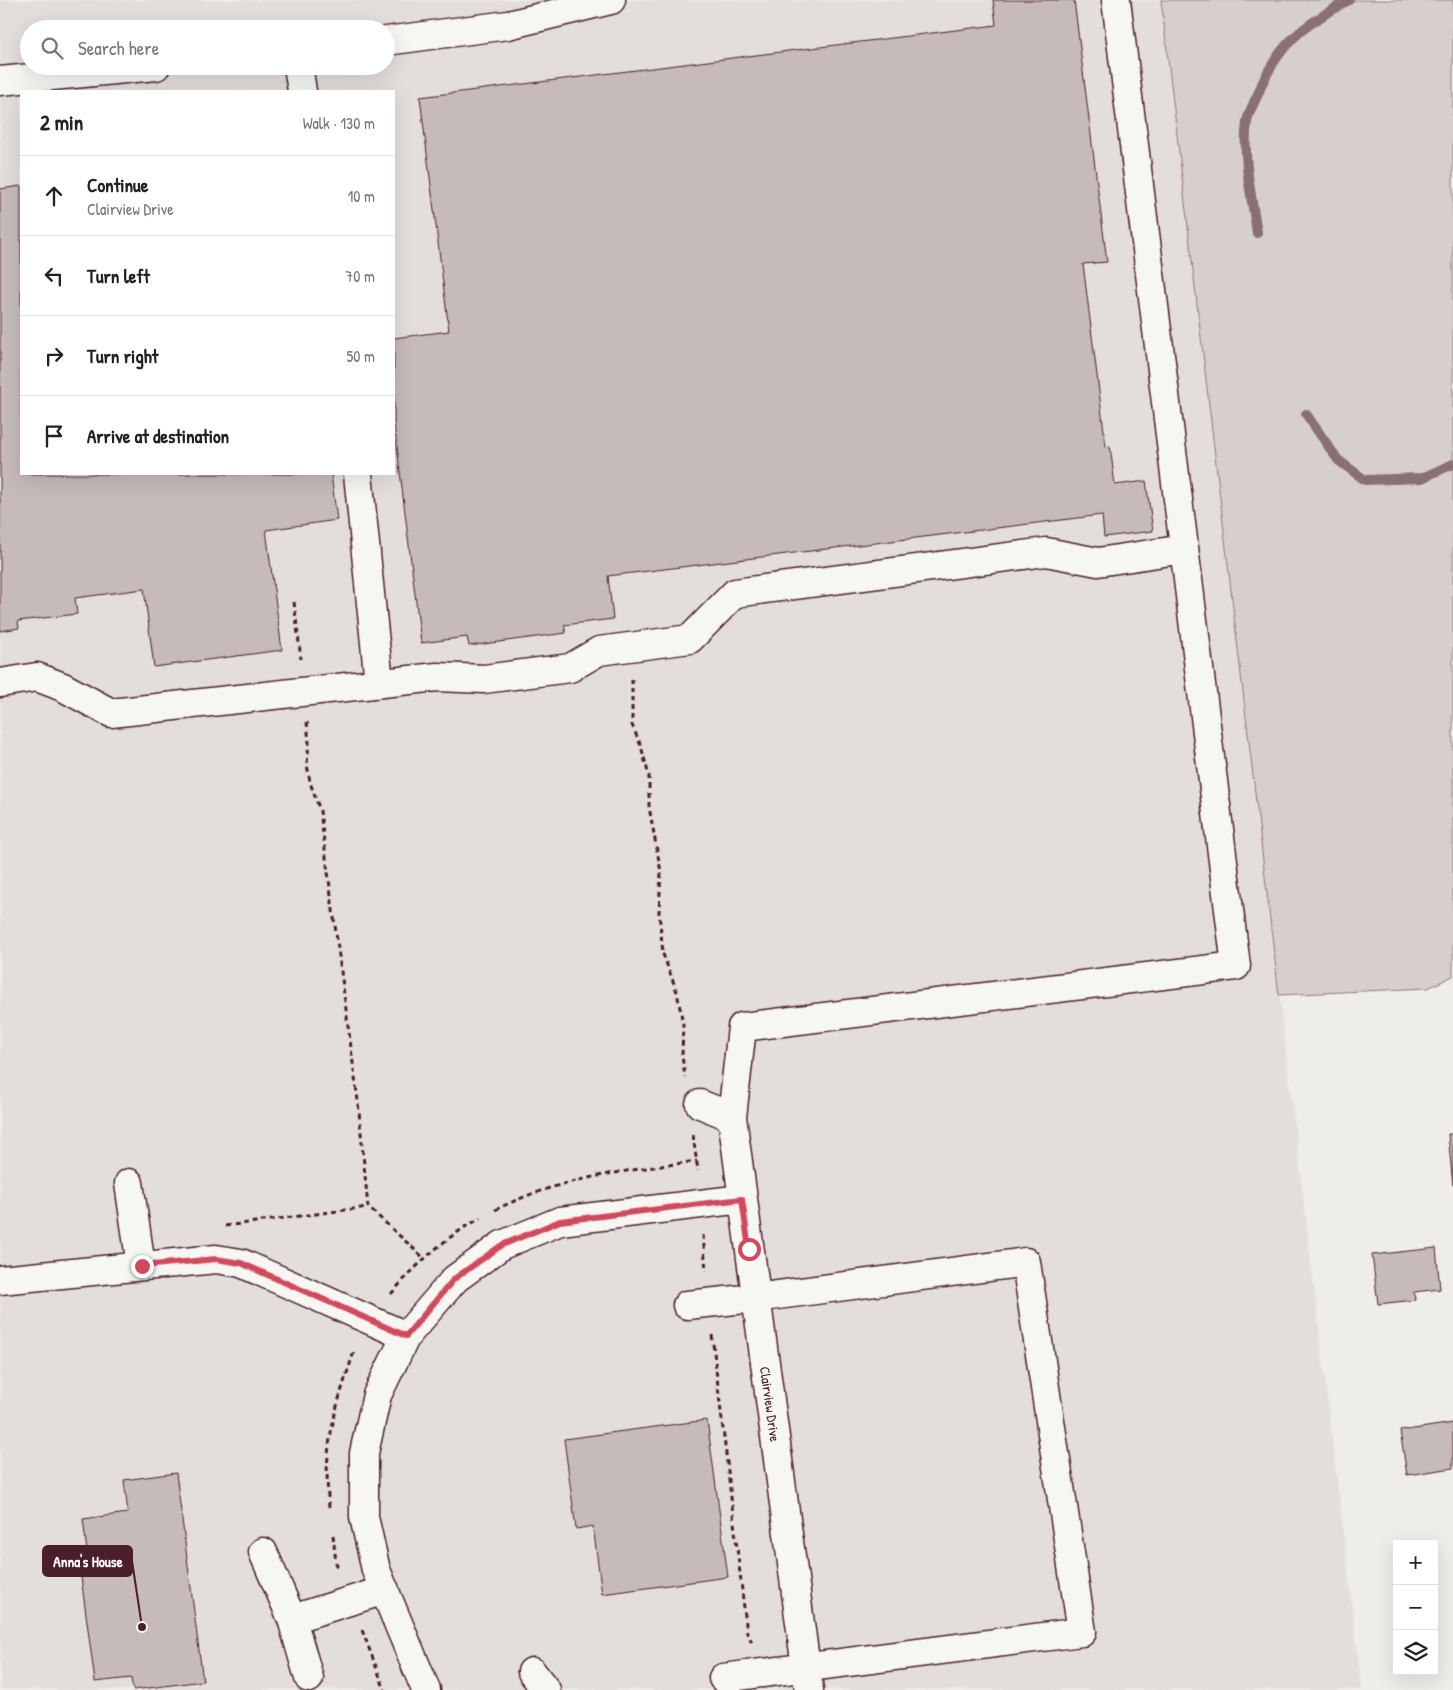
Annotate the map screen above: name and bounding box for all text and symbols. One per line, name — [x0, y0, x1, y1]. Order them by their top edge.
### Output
search box — [20, 20, 395, 75]
icon: search — [38, 34, 66, 62]
text: Search here — [78, 35, 159, 61]
text: 2 min — [40, 108, 83, 137]
text: Walk · 130 m — [303, 112, 375, 134]
text: Continue — [87, 172, 148, 198]
icon: ahead — [40, 182, 68, 210]
text: 10 m — [347, 185, 375, 207]
text: Clairview Drive — [87, 198, 174, 220]
icon: left — [40, 262, 68, 290]
text: Turn left — [87, 263, 150, 289]
text: 70 m — [345, 265, 375, 287]
icon: right — [40, 342, 68, 370]
text: Turn right — [87, 343, 158, 369]
text: 50 m — [347, 345, 375, 367]
icon: arrive — [40, 422, 68, 450]
text: Arrive at destination — [87, 423, 229, 449]
route start — [738, 1238, 761, 1261]
route end — [131, 1255, 154, 1278]
street label: Clairview Drive — [756, 1365, 785, 1443]
map controls — [1393, 1540, 1438, 1675]
button: + — [1393, 1540, 1438, 1585]
callout: Anna's House — [43, 1546, 132, 1576]
text: Anna's House — [53, 1551, 123, 1572]
button: − — [1393, 1585, 1438, 1630]
button: layers — [1393, 1630, 1438, 1675]

